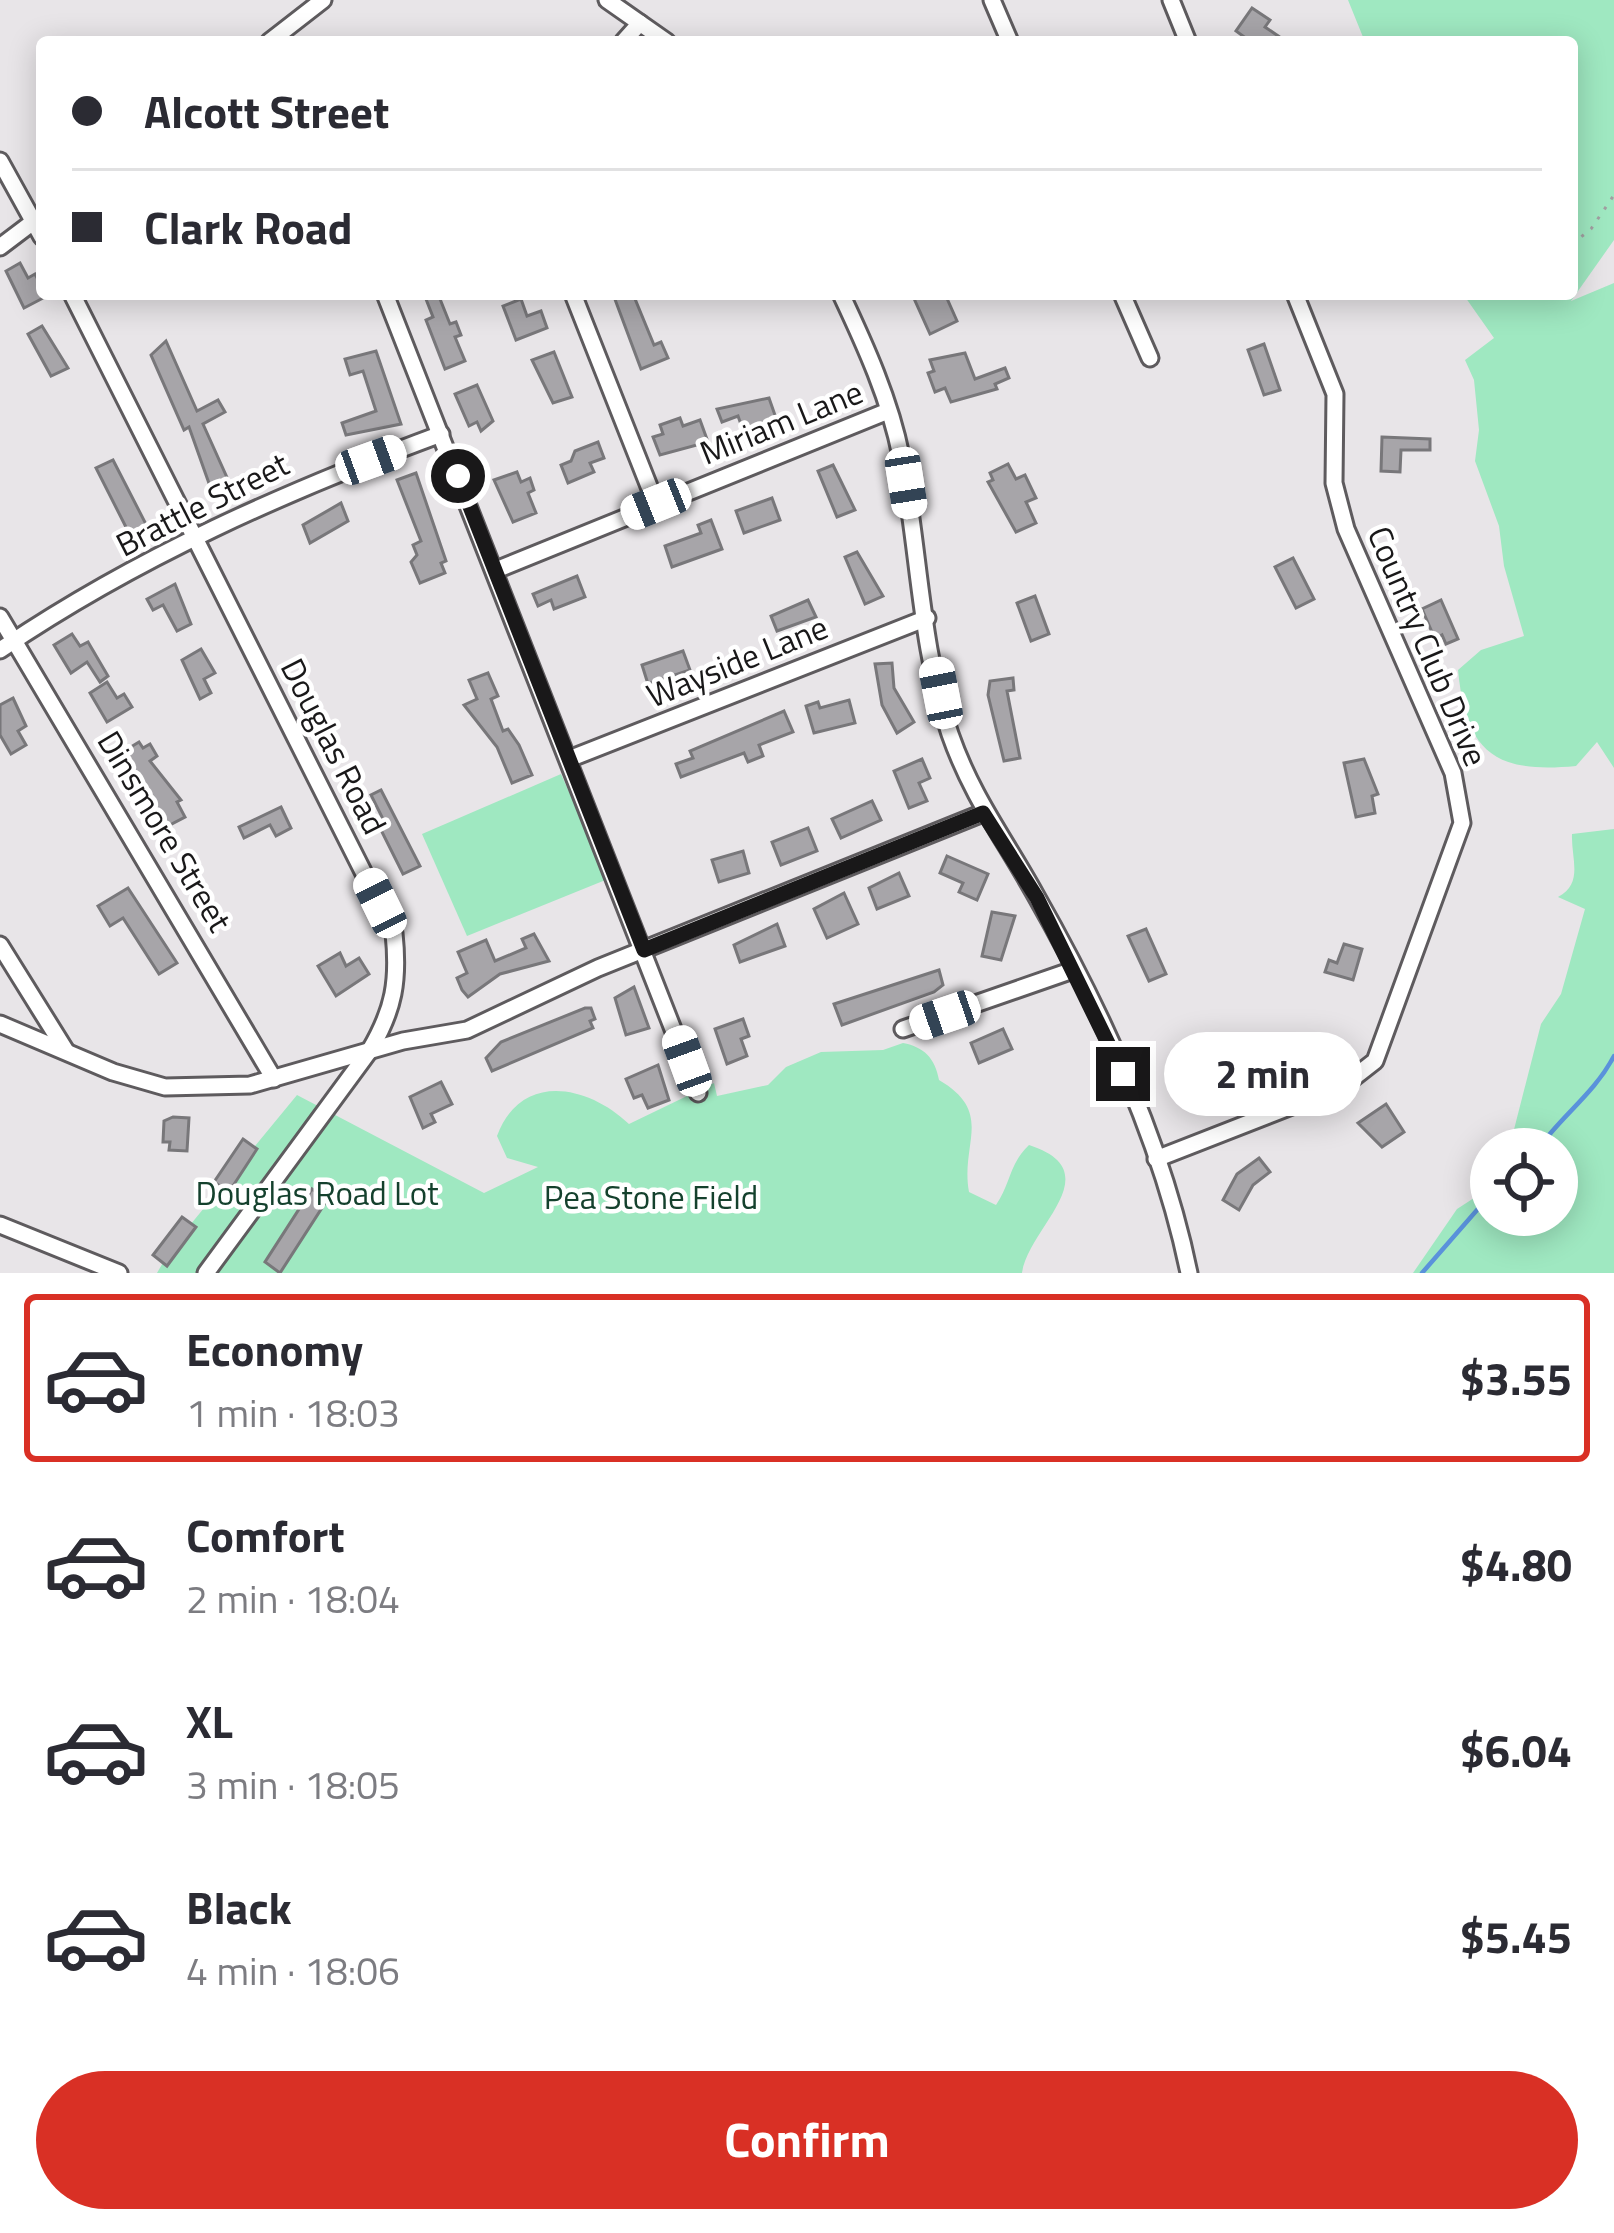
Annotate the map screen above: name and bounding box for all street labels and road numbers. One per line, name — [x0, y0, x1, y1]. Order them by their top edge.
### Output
street label: Miriam Lane — [692, 367, 870, 477]
street label: Brattle Street — [107, 439, 298, 569]
street label: Country Club Drive — [1355, 518, 1501, 774]
street label: Wayside Lane — [639, 602, 835, 720]
street label: Douglas Road — [268, 649, 400, 843]
street label: Dinsmore Street — [85, 721, 245, 941]

